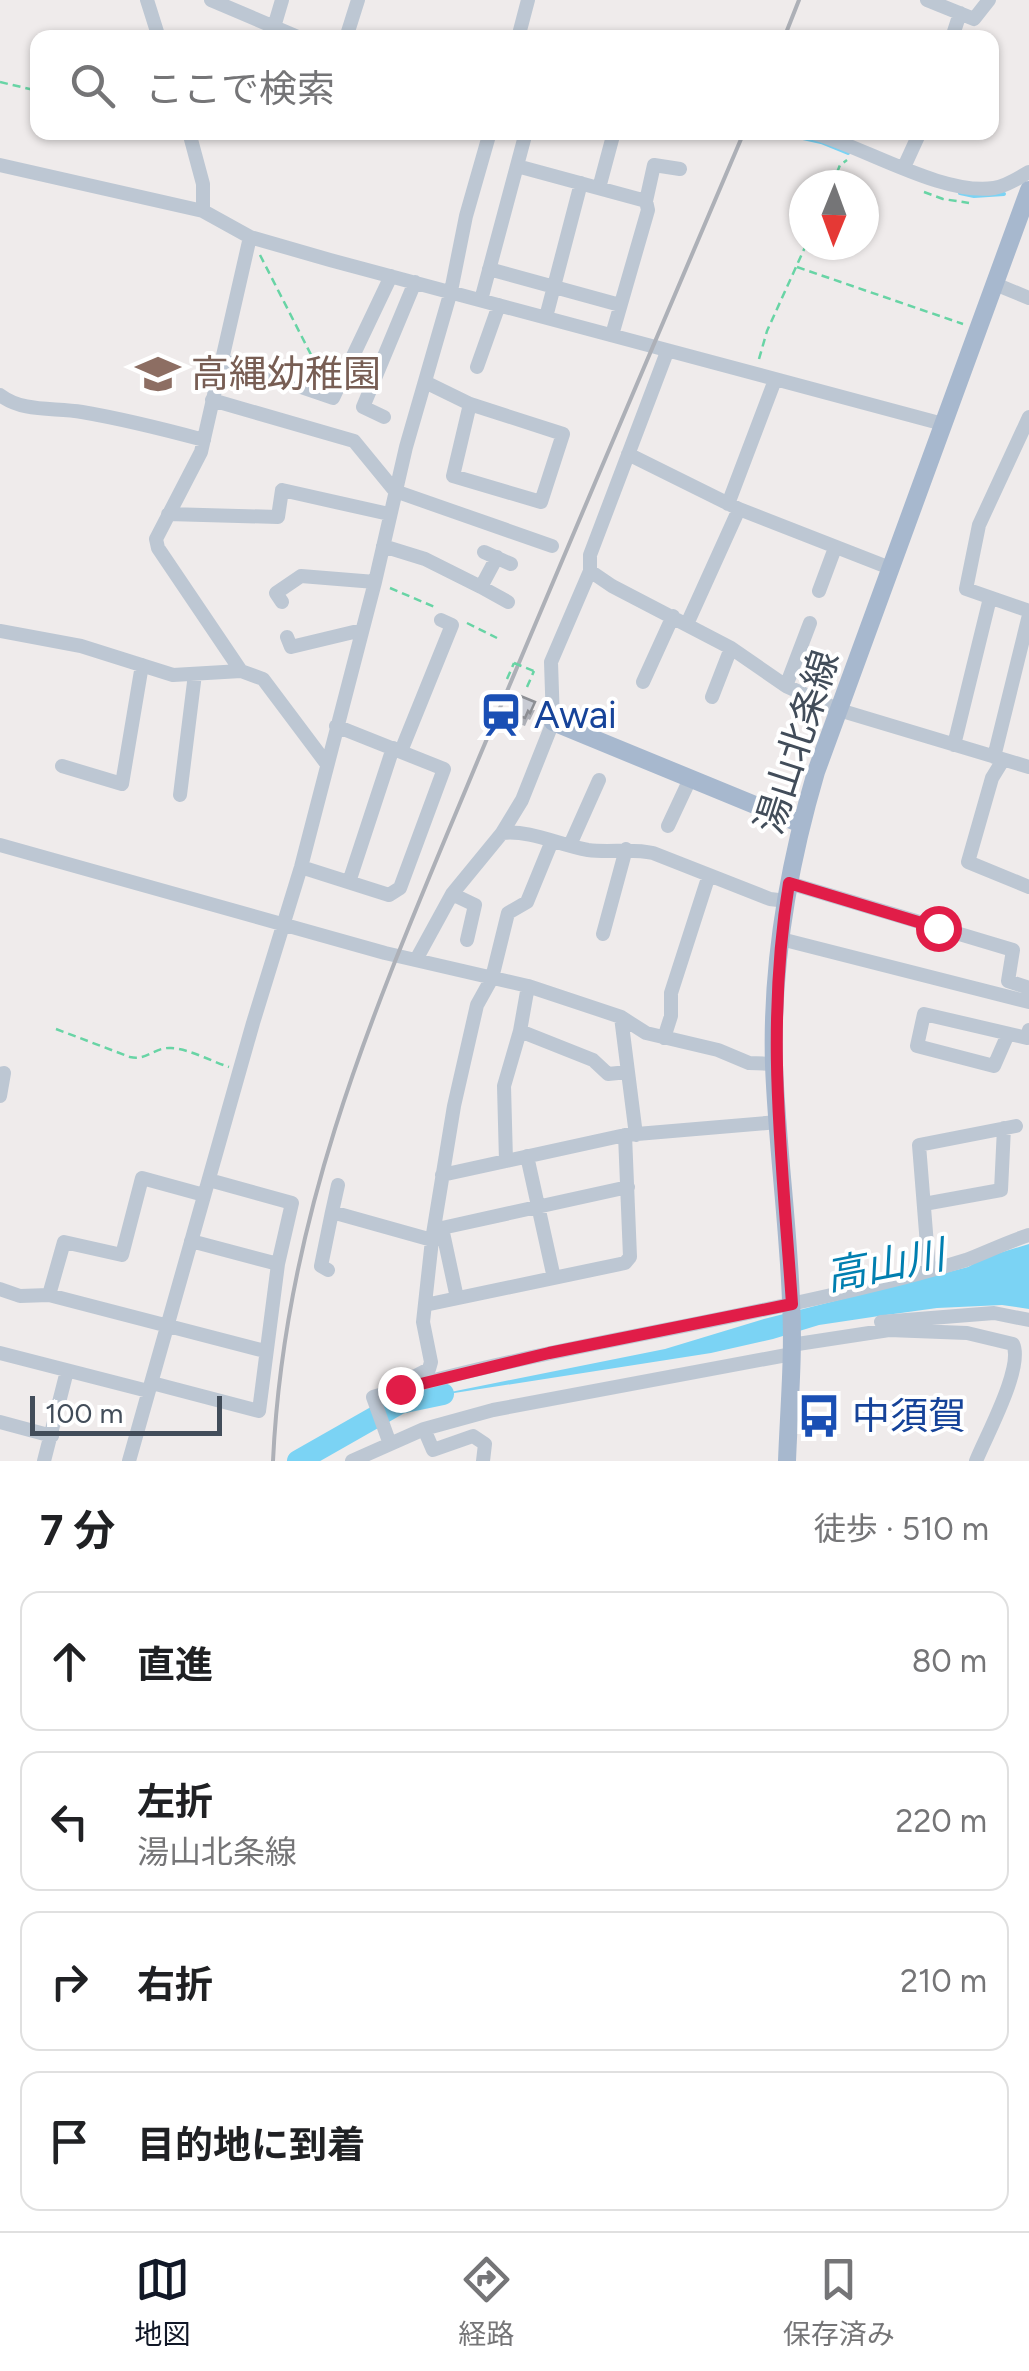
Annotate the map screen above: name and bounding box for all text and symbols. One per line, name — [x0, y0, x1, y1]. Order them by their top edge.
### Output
search box — [30, 30, 999, 140]
icon: search — [65, 58, 120, 113]
text: ここで検索 — [145, 66, 335, 112]
north arrow — [789, 170, 879, 260]
school or university icon: 高縄幼稚園 — [134, 350, 182, 398]
place label: 高縄幼稚園 — [191, 351, 381, 397]
street label: 湯山北条線 — [746, 645, 848, 839]
station icon: Awai — [477, 691, 525, 739]
place label: Awai — [534, 692, 617, 738]
route start — [916, 906, 962, 952]
water label: 高山川 — [822, 1229, 952, 1300]
route end — [378, 1367, 424, 1413]
scale bar — [30, 1391, 222, 1436]
bus stop icon: 中須賀 — [795, 1392, 843, 1440]
place label: 中須賀 — [852, 1393, 966, 1439]
text: 100 m — [45, 1396, 123, 1430]
text: 7 分 — [40, 1505, 115, 1556]
text: 徒歩 · 510 m — [814, 1510, 989, 1548]
icon: ahead — [42, 1634, 97, 1689]
text: 直進 — [137, 1642, 213, 1688]
text: 80 m — [912, 1642, 987, 1680]
text: 左折 — [137, 1779, 213, 1825]
icon: left — [42, 1794, 97, 1849]
text: 220 m — [896, 1802, 987, 1840]
text: 湯山北条線 — [137, 1833, 297, 1871]
icon: right — [42, 1954, 97, 2009]
text: 右折 — [137, 1962, 213, 2008]
text: 210 m — [900, 1962, 987, 2000]
icon: arrive — [42, 2114, 97, 2169]
text: 目的地に到着 — [137, 2122, 365, 2168]
tab: 地図 — [134, 2252, 190, 2352]
tab: 経路 — [458, 2252, 515, 2352]
tab: 保存済み — [783, 2252, 895, 2352]

